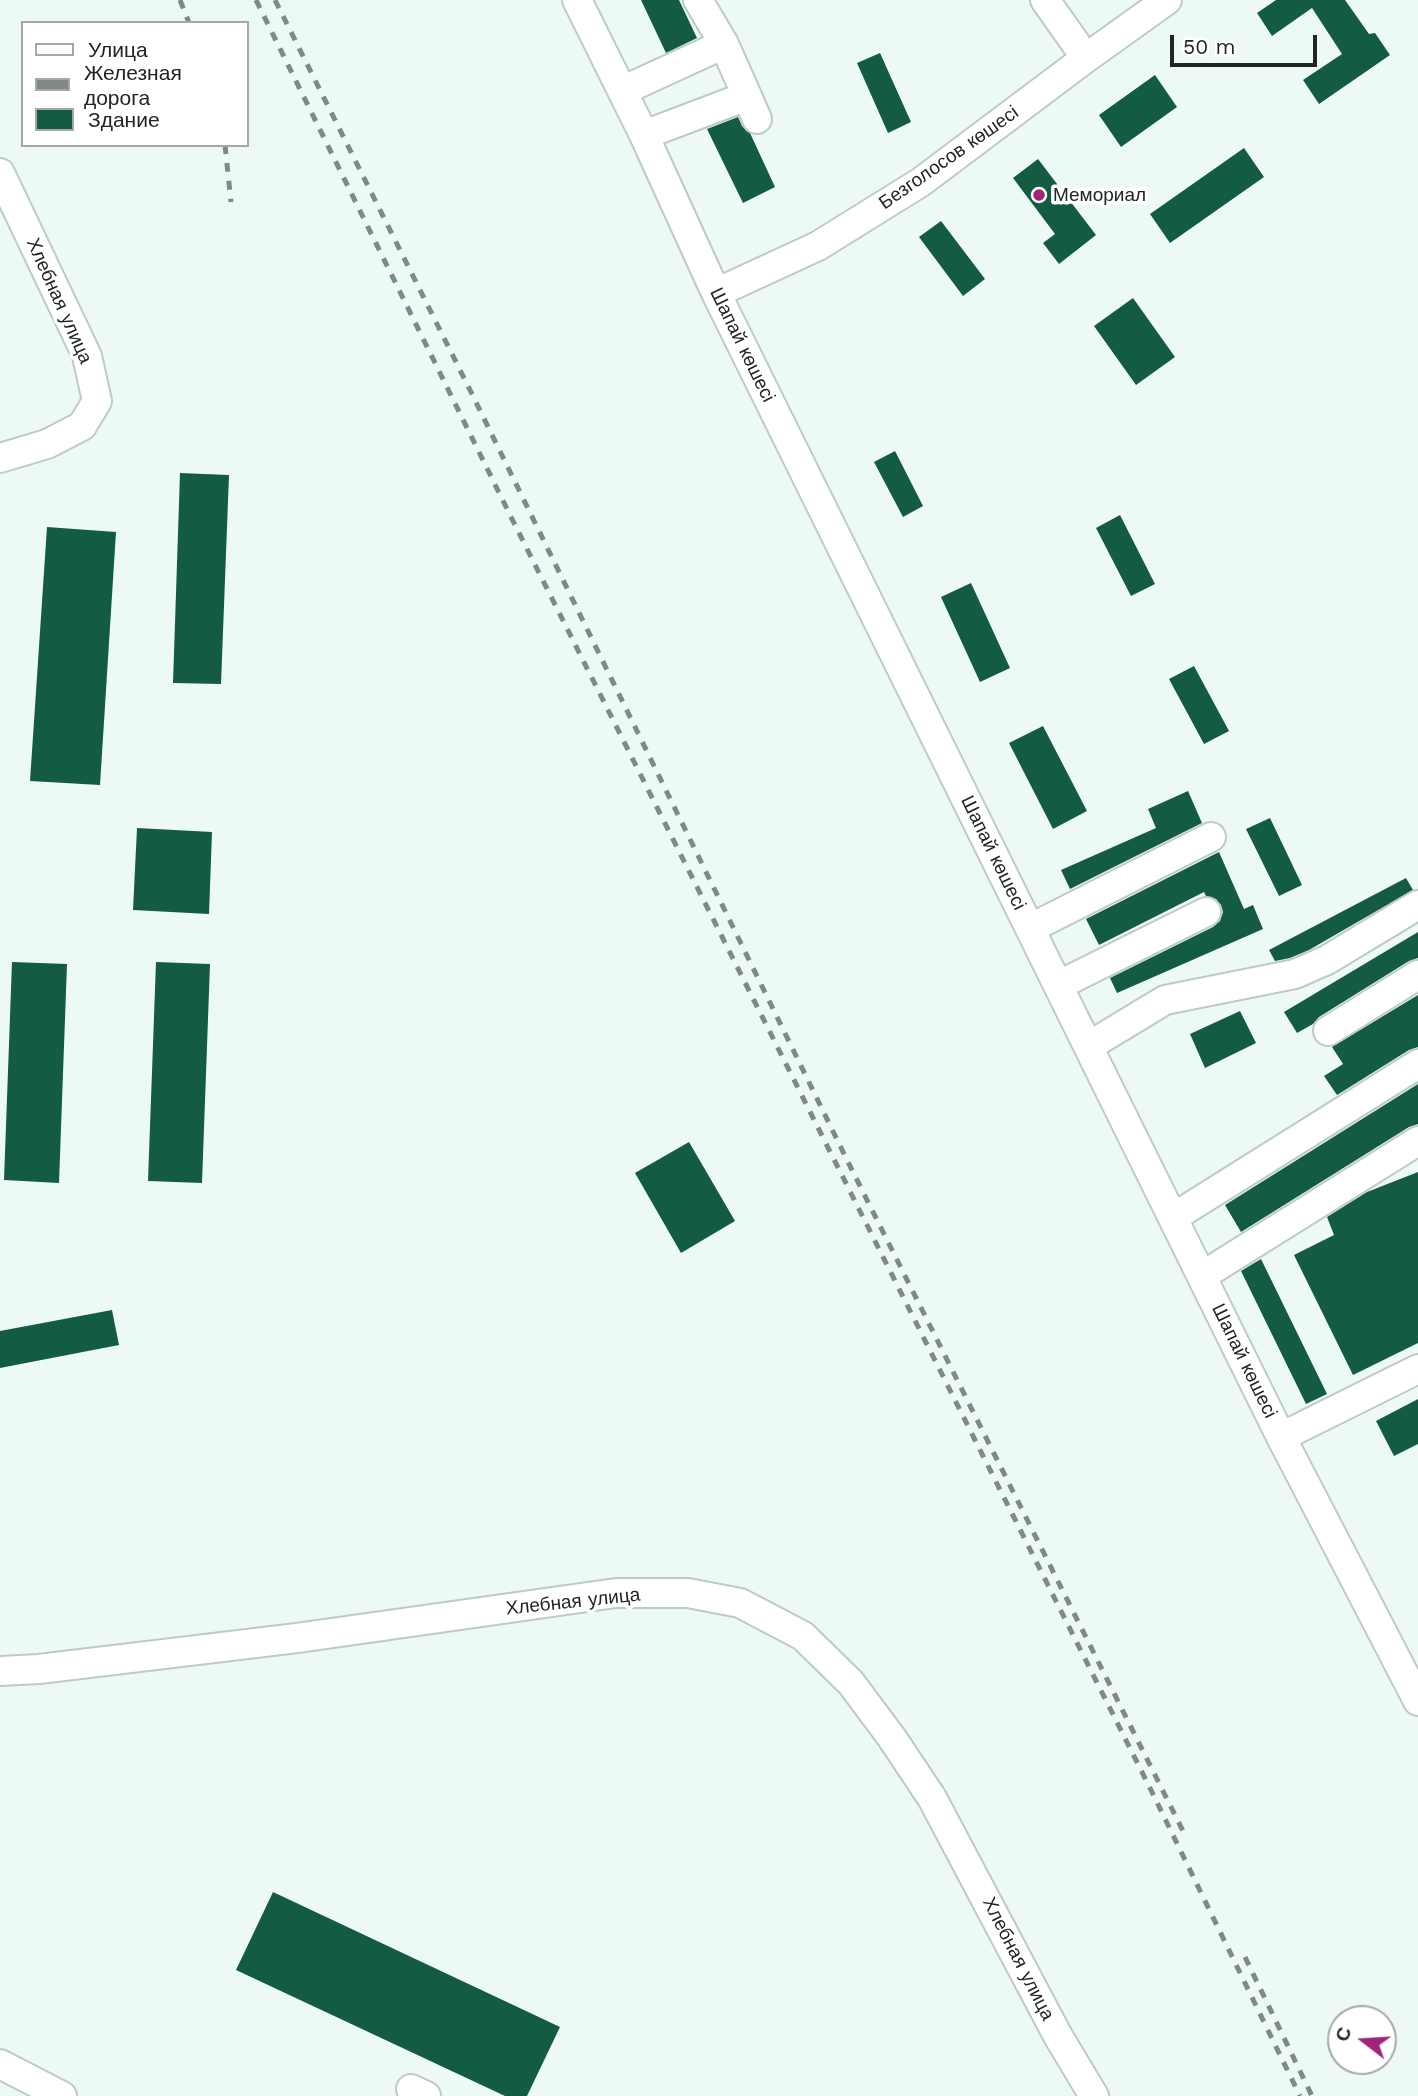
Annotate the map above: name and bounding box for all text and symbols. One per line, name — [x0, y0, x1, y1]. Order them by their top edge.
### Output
legend — [21, 21, 248, 147]
scale bar — [1173, 21, 1320, 65]
text: 50 m — [1183, 34, 1235, 59]
text: Улица — [88, 37, 148, 62]
text: Железная дорога — [84, 60, 182, 110]
street label: Безголосов көшесі — [875, 101, 1023, 215]
text: Здание — [88, 107, 160, 132]
place label: Мемориал — [1053, 184, 1146, 206]
marker: Мемориал — [1031, 187, 1047, 203]
street label: Хлебная улица — [21, 235, 97, 367]
street label: Шапай көшесі — [705, 284, 779, 406]
street label: Шапай көшесі — [956, 792, 1030, 914]
street label: Шапай көшесі — [1207, 1300, 1281, 1422]
street label: Хлебная улица — [505, 1584, 641, 1620]
street label: Хлебная улица — [977, 1894, 1059, 2024]
north arrow — [1327, 2005, 1397, 2075]
text: С — [1330, 2024, 1356, 2044]

